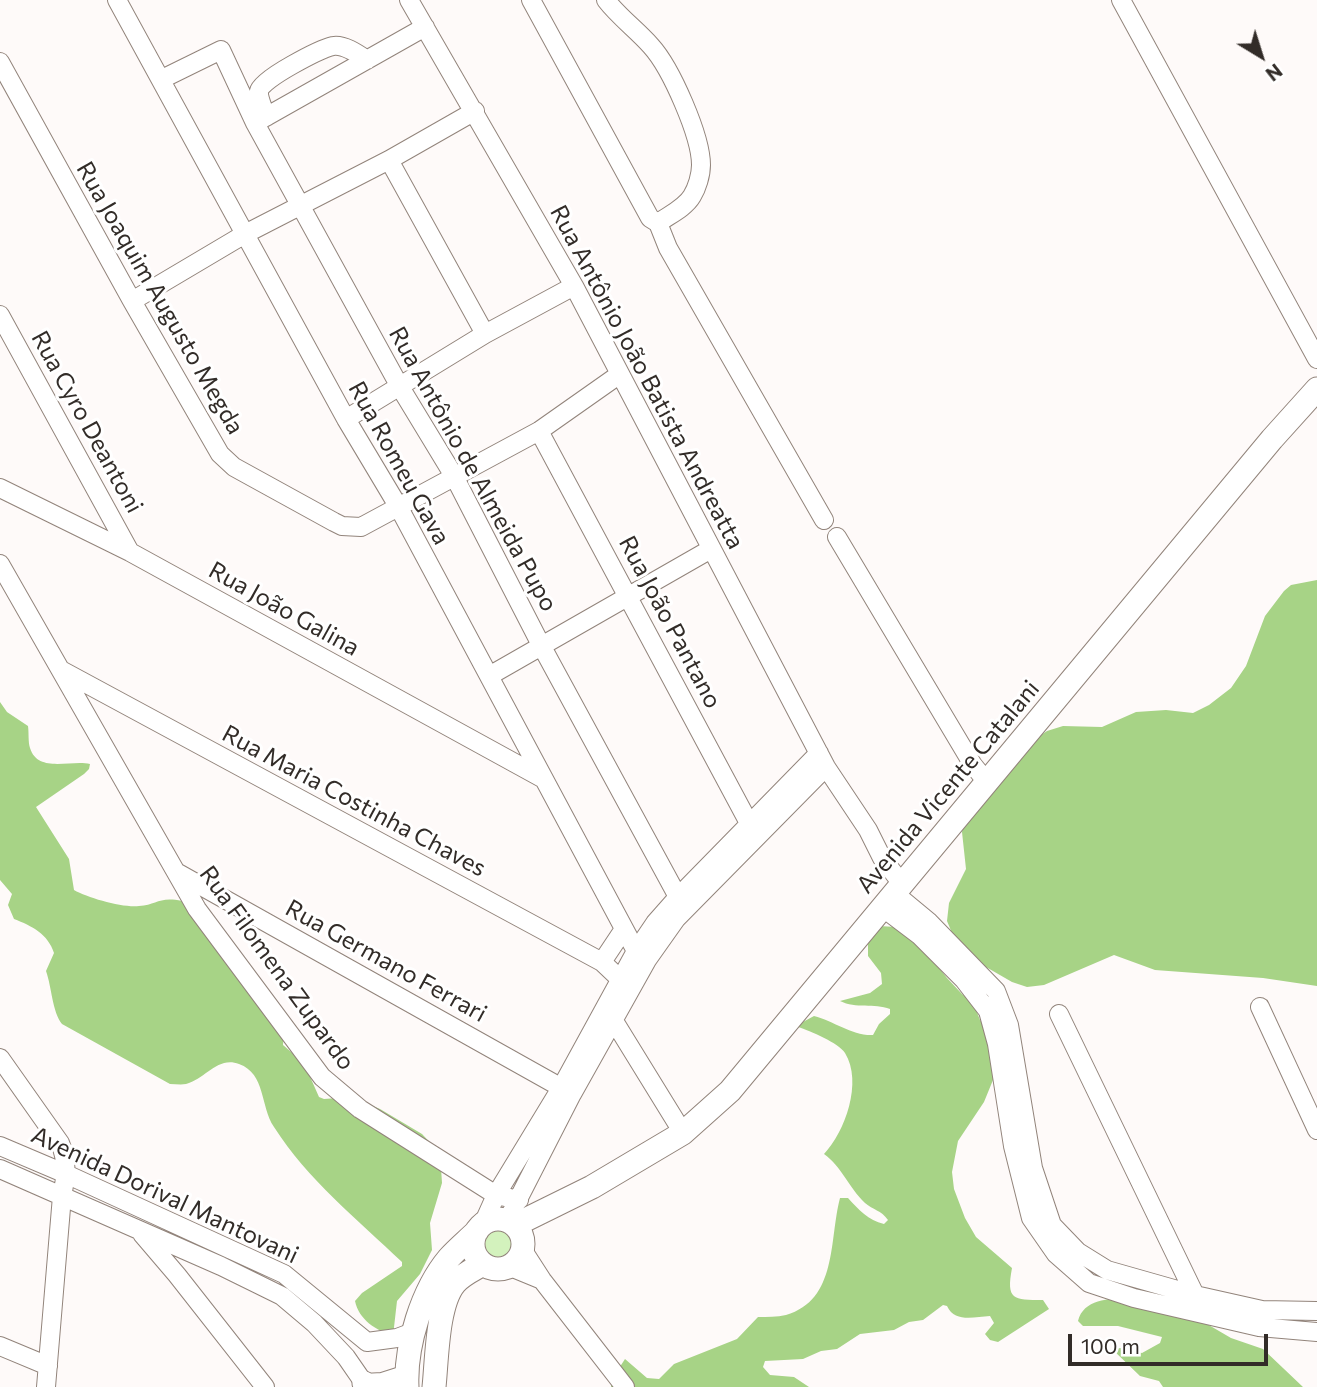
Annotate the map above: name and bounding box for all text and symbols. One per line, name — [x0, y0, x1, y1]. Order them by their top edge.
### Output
north arrow — [1226, 21, 1296, 91]
text: N — [1262, 59, 1287, 86]
street label: Rua Joaquim Augusto Megda — [70, 157, 250, 439]
street label: Rua Antônio João Batista Andreatta — [544, 200, 750, 554]
street label: Rua Antônio de Almeida Pupo — [383, 322, 563, 616]
street label: Rua Cyro Deantoni — [25, 326, 149, 518]
street label: Rua Romeu Gava — [342, 376, 456, 550]
street label: Rua João Pantano — [612, 531, 728, 713]
street label: Rua João Galina — [204, 556, 364, 662]
street label: Avenida Vicente Catalani — [851, 675, 1045, 899]
street label: Rua Maria Costinha Chaves — [217, 719, 491, 883]
street label: Rua Filomena Zupardo — [193, 860, 361, 1076]
street label: Rua Germano Ferrari — [280, 894, 492, 1028]
street label: Avenida Dorival Mantovani — [27, 1120, 303, 1270]
scale bar — [1072, 1320, 1272, 1364]
text: 100 m — [1081, 1333, 1140, 1358]

